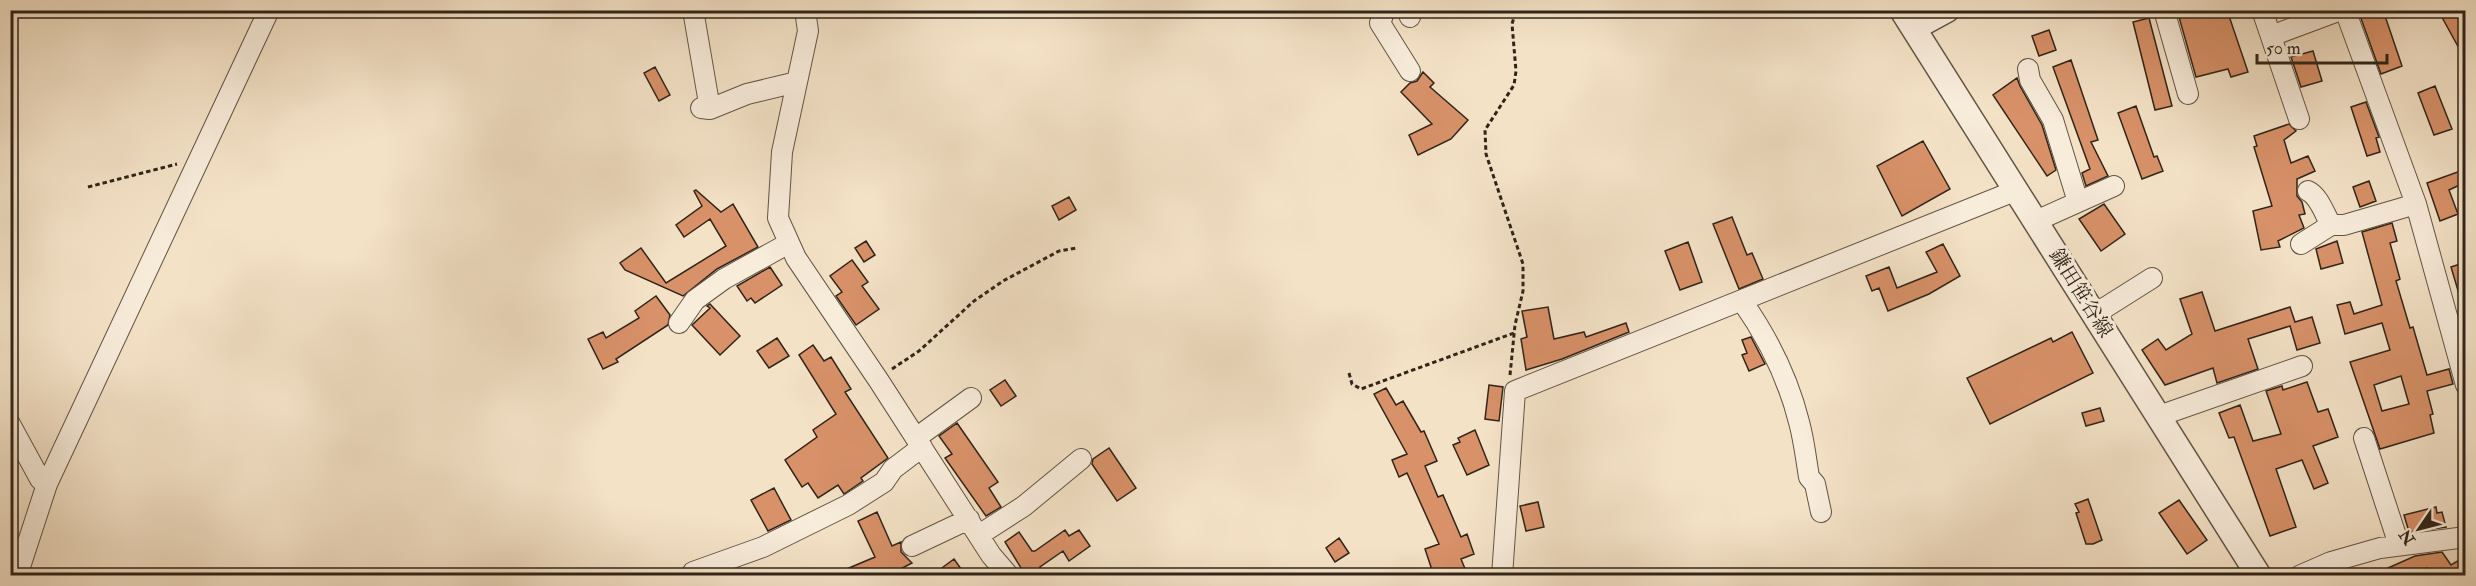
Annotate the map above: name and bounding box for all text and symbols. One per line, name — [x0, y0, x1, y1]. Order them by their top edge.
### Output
scale bar — [2257, 27, 2388, 65]
text: 50 m — [2266, 37, 2301, 60]
street label: 鎌田笹谷線 — [2044, 244, 2118, 342]
north arrow — [2389, 499, 2449, 559]
text: N — [2395, 525, 2420, 549]

